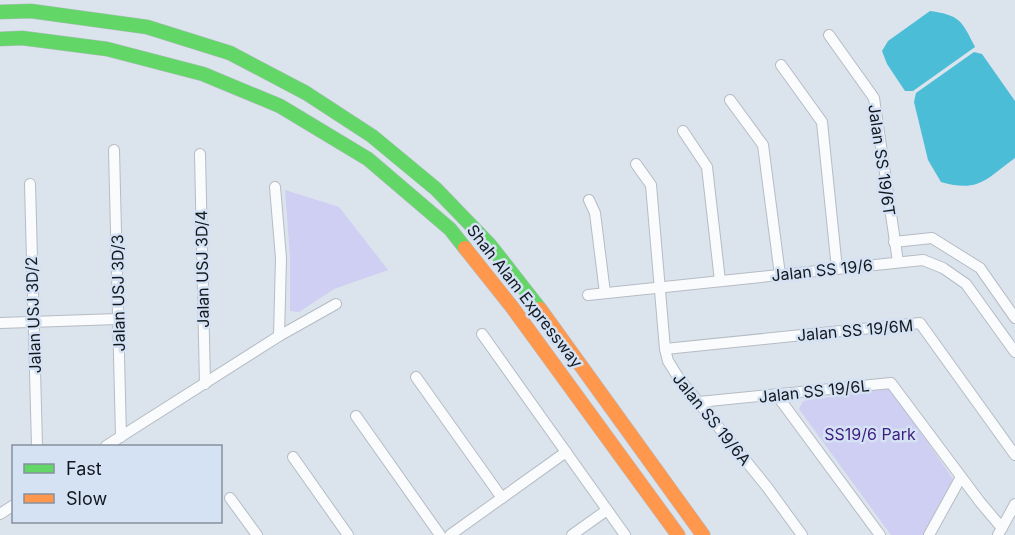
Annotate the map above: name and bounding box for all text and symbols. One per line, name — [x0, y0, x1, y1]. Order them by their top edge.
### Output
street label: Jalan SS 19/6T — [864, 103, 900, 217]
street label: Jalan USJ 3D/4 — [191, 210, 213, 328]
street label: Shah Alam Expressway — [463, 220, 587, 372]
street label: Jalan USJ 3D/3 — [107, 234, 129, 352]
street label: Jalan SS 19/6 — [770, 255, 874, 285]
street label: Jalan USJ 3D/2 — [21, 256, 45, 374]
street label: Jalan SS 19/6M — [796, 315, 914, 345]
street label: Jalan SS 19/6A — [669, 369, 755, 469]
street label: Jalan SS 19/6L — [758, 375, 870, 407]
park label: SS19/6 Park — [824, 424, 916, 444]
legend — [12, 445, 222, 523]
text: Fast — [66, 458, 102, 479]
text: Slow — [66, 488, 107, 509]

